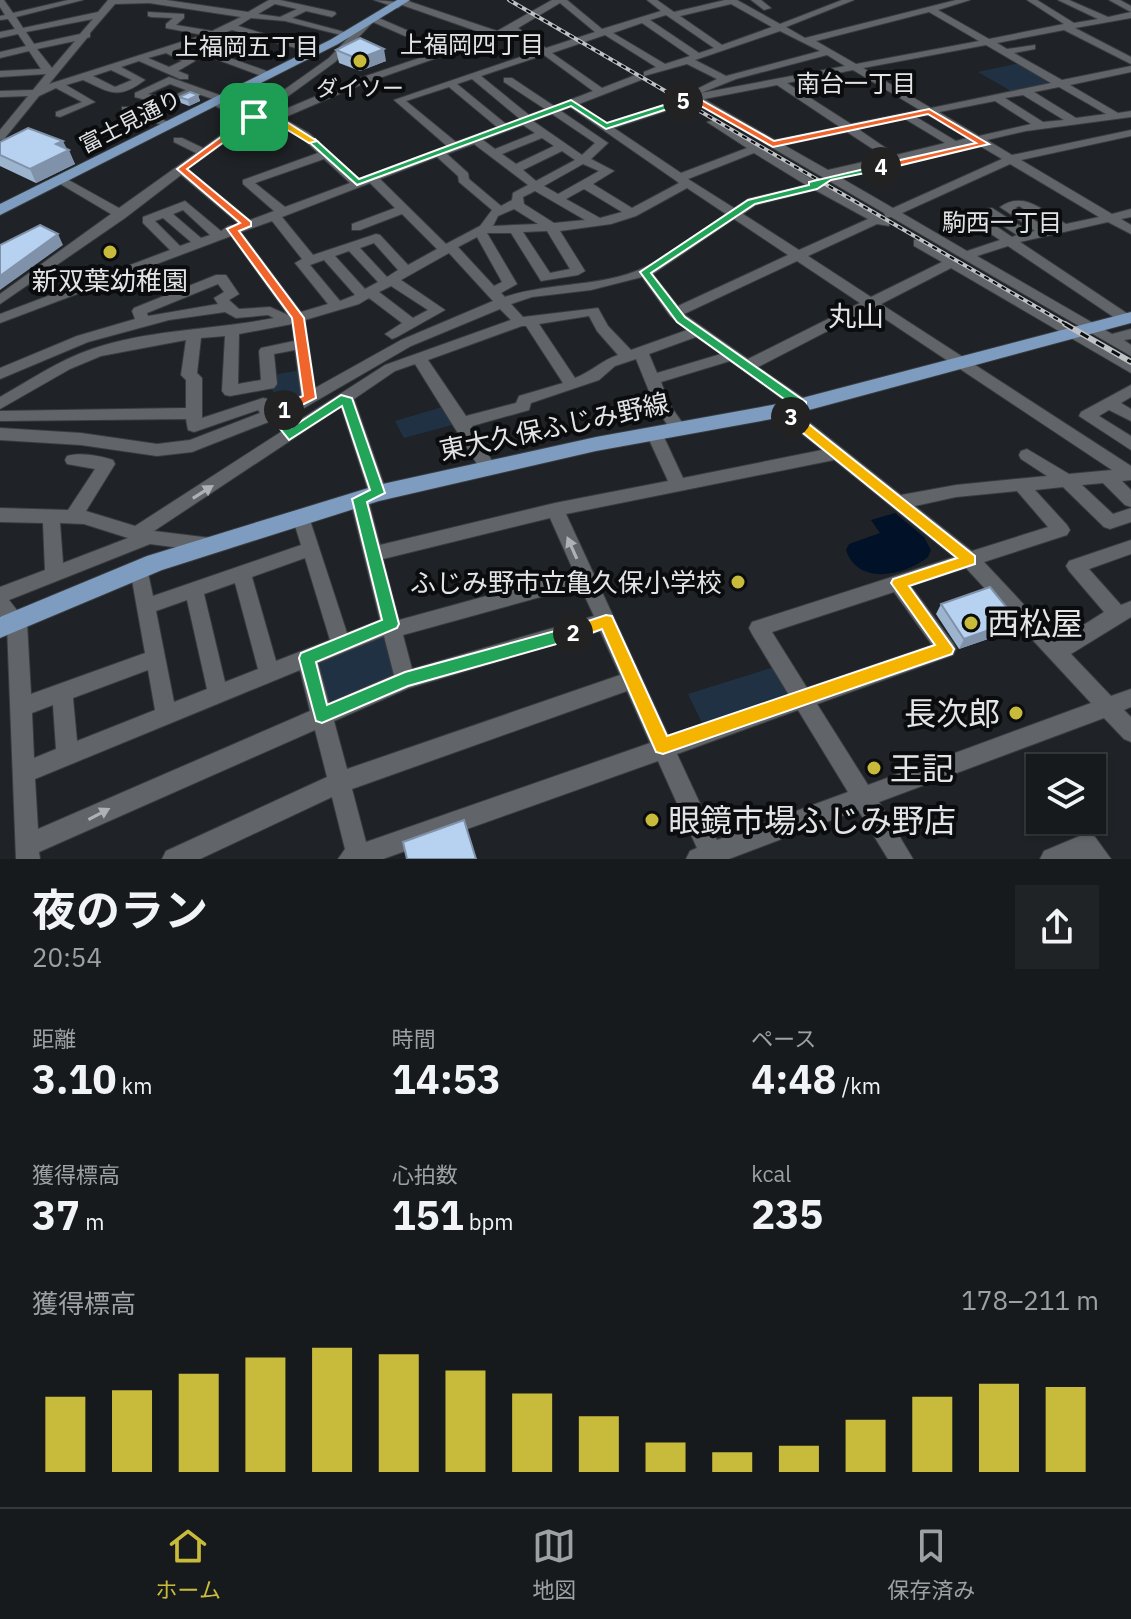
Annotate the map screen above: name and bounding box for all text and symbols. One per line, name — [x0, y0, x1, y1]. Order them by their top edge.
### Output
district label: 上福岡四丁目 — [400, 28, 544, 60]
district label: 上福岡五丁目 — [175, 30, 319, 62]
marker: ダイソー — [351, 52, 369, 70]
district label: 南台一丁目 — [796, 67, 916, 99]
place label: ダイソー — [316, 73, 404, 102]
pin: 5 — [663, 81, 703, 121]
street label: 富士見通り — [74, 83, 186, 159]
pin — [220, 83, 288, 151]
text: 5 — [676, 86, 690, 115]
icon: arrive — [232, 95, 276, 139]
pin: 4 — [861, 147, 901, 187]
text: 4 — [874, 152, 888, 181]
district label: 駒西一丁目 — [942, 206, 1062, 238]
marker: 新双葉幼稚園 — [101, 243, 119, 261]
place label: 新双葉幼稚園 — [32, 263, 188, 297]
district label: 丸山 — [828, 297, 884, 334]
street label: 東大久保ふじみ野線 — [436, 385, 672, 467]
pin: 1 — [264, 390, 304, 430]
text: 1 — [277, 395, 291, 424]
pin: 3 — [771, 397, 811, 437]
text: 3 — [784, 402, 798, 431]
one-way arrow — [192, 486, 214, 500]
one-way arrow — [565, 536, 579, 559]
place label: ふじみ野市立亀久保小学校 — [410, 565, 722, 599]
marker: ふじみ野市立亀久保小学校 — [729, 573, 747, 591]
place label: 西松屋 — [987, 602, 1083, 644]
pin: 2 — [553, 613, 593, 653]
marker: 西松屋 — [962, 614, 980, 632]
text: 2 — [566, 618, 580, 647]
place label: 長次郎 — [904, 692, 1000, 734]
marker: 長次郎 — [1007, 704, 1025, 722]
place label: 王記 — [890, 747, 954, 789]
map controls — [1026, 754, 1106, 834]
button: layers — [1026, 754, 1106, 834]
marker: 王記 — [865, 759, 883, 777]
place label: 眼鏡市場ふじみ野店 — [668, 799, 956, 841]
one-way arrow — [88, 808, 110, 822]
marker: 眼鏡市場ふじみ野店 — [643, 811, 661, 829]
text: 夜のラン — [32, 881, 208, 938]
button: share — [1015, 885, 1099, 969]
text: 20:54 — [32, 940, 102, 974]
text: 距離 — [32, 1024, 76, 1053]
text: 時間 — [392, 1024, 436, 1053]
text: ペース — [751, 1024, 816, 1053]
text: 3.10 — [32, 1053, 116, 1105]
text: 14:53 — [392, 1053, 501, 1105]
text: 4:48 — [751, 1053, 837, 1105]
text: km — [116, 1071, 152, 1100]
text: /km — [837, 1071, 881, 1100]
text: kcal — [751, 1159, 791, 1188]
text: 獲得標高 — [32, 1160, 120, 1189]
text: 心拍数 — [392, 1160, 458, 1189]
text: 235 — [751, 1188, 823, 1240]
text: 37 — [32, 1189, 80, 1241]
text: 151 — [392, 1189, 464, 1241]
text: m — [80, 1207, 104, 1236]
text: bpm — [464, 1207, 514, 1236]
text: 178–211 m — [961, 1283, 1099, 1317]
text: 獲得標高 — [32, 1286, 136, 1320]
tab: ホーム — [156, 1524, 221, 1604]
tab: 地図 — [532, 1524, 576, 1604]
tab: 保存済み — [887, 1524, 975, 1604]

